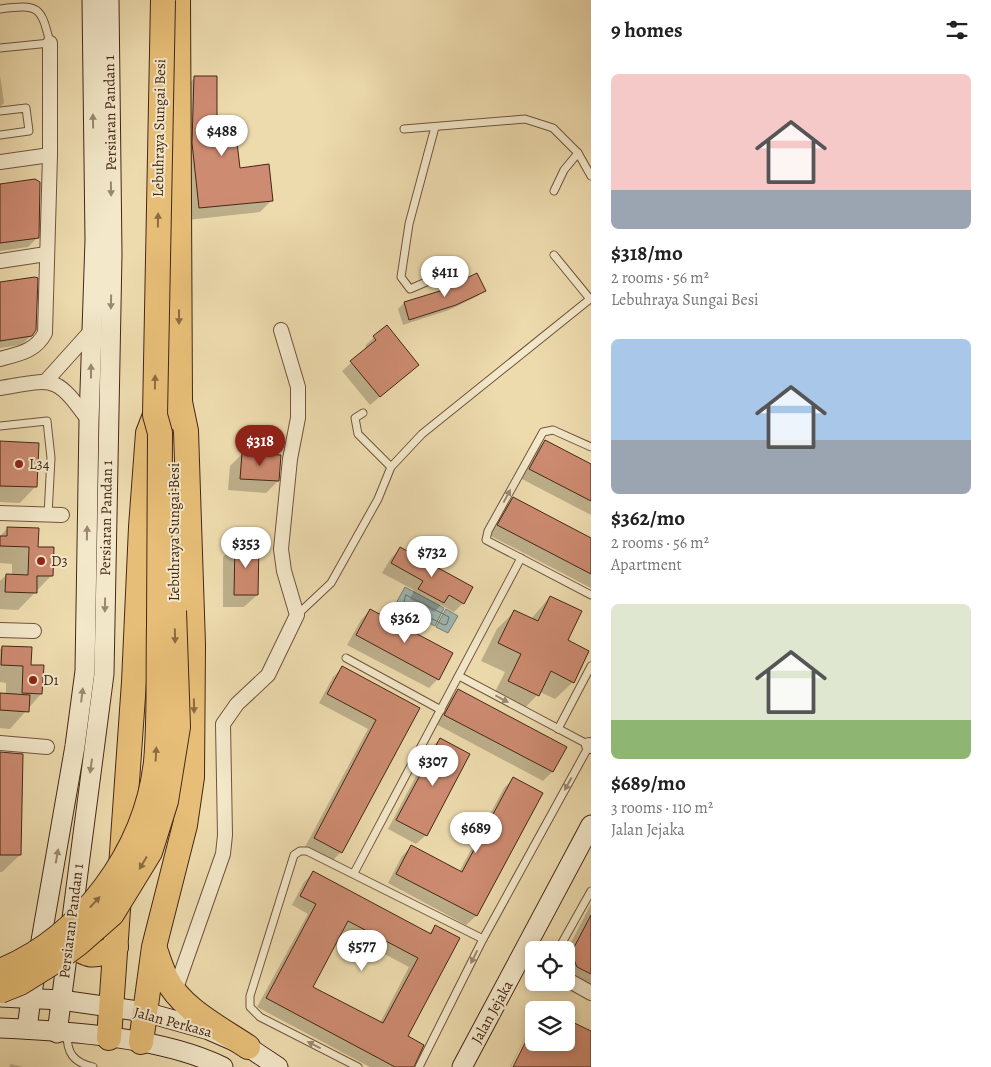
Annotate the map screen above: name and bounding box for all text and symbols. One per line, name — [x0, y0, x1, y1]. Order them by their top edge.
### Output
text: 9 homes — [611, 16, 682, 44]
icon: filters — [943, 16, 971, 44]
street label: Persiaran Pandan 1 — [99, 55, 121, 171]
street label: Lebuhraya Sungai Besi — [148, 59, 170, 197]
icon: home — [746, 107, 836, 197]
one-way arrow — [89, 113, 97, 129]
pin: $488 — [192, 114, 252, 157]
text: $488 — [207, 120, 237, 142]
one-way arrow — [107, 181, 115, 197]
one-way arrow — [154, 211, 162, 227]
text: $318/mo — [611, 239, 683, 267]
pin: $411 — [415, 256, 475, 298]
text: $411 — [432, 261, 458, 283]
text: 2 rooms · 56 m² — [611, 267, 709, 289]
text: Lebuhraya Sungai Besi — [611, 289, 759, 311]
one-way arrow — [106, 295, 114, 311]
one-way arrow — [175, 310, 183, 326]
one-way arrow — [87, 362, 95, 378]
icon: home — [746, 372, 836, 462]
one-way arrow — [152, 374, 160, 390]
pin: $318 — [230, 424, 290, 467]
text: $318 — [246, 430, 274, 452]
place label: L34 — [29, 454, 50, 474]
marker: L34 — [13, 458, 25, 470]
street label: Persiaran Pandan 1 — [95, 460, 117, 576]
street label: Lebuhraya Sungai Besi — [164, 463, 184, 601]
one-way arrow — [503, 489, 511, 503]
text: $362/mo — [611, 504, 685, 532]
one-way arrow — [83, 525, 91, 541]
pin: $353 — [216, 526, 276, 569]
text: $353 — [232, 532, 260, 554]
text: 2 rooms · 56 m² — [611, 532, 709, 554]
pin: $732 — [402, 536, 462, 578]
text: $732 — [418, 541, 446, 563]
place label: D3 — [51, 551, 68, 571]
text: Apartment — [611, 554, 682, 576]
marker: D3 — [35, 555, 47, 567]
one-way arrow — [101, 597, 109, 613]
pin: $362 — [375, 602, 435, 644]
text: $362 — [390, 607, 420, 629]
one-way arrow — [171, 628, 179, 644]
icon: home — [746, 637, 836, 727]
place label: D1 — [43, 670, 59, 690]
marker: D1 — [27, 674, 39, 686]
one-way arrow — [78, 687, 86, 703]
one-way arrow — [495, 695, 509, 703]
one-way arrow — [190, 699, 198, 715]
pin: $307 — [403, 744, 463, 787]
one-way arrow — [152, 746, 160, 762]
text: $307 — [418, 750, 448, 772]
one-way arrow — [87, 759, 95, 775]
text: $689/mo — [611, 769, 686, 797]
one-way arrow — [563, 777, 572, 790]
text: 3 rooms · 110 m² — [611, 797, 713, 819]
pin: $689 — [446, 812, 506, 854]
text: $689 — [461, 817, 491, 839]
text: Jalan Jejaka — [611, 819, 685, 841]
one-way arrow — [53, 847, 61, 863]
one-way arrow — [139, 856, 148, 869]
street label: Persiaran Pandan 1 — [54, 862, 88, 980]
one-way arrow — [89, 896, 101, 908]
pin: $577 — [332, 930, 392, 972]
text: $577 — [348, 935, 376, 957]
map controls — [525, 941, 575, 1051]
button: locate — [525, 941, 575, 991]
one-way arrow — [469, 950, 478, 965]
street label: Jalan Jejaka — [466, 977, 518, 1047]
button: layers — [525, 1001, 575, 1051]
street label: Jalan Perkasa — [132, 1002, 214, 1042]
one-way arrow — [307, 1041, 322, 1049]

